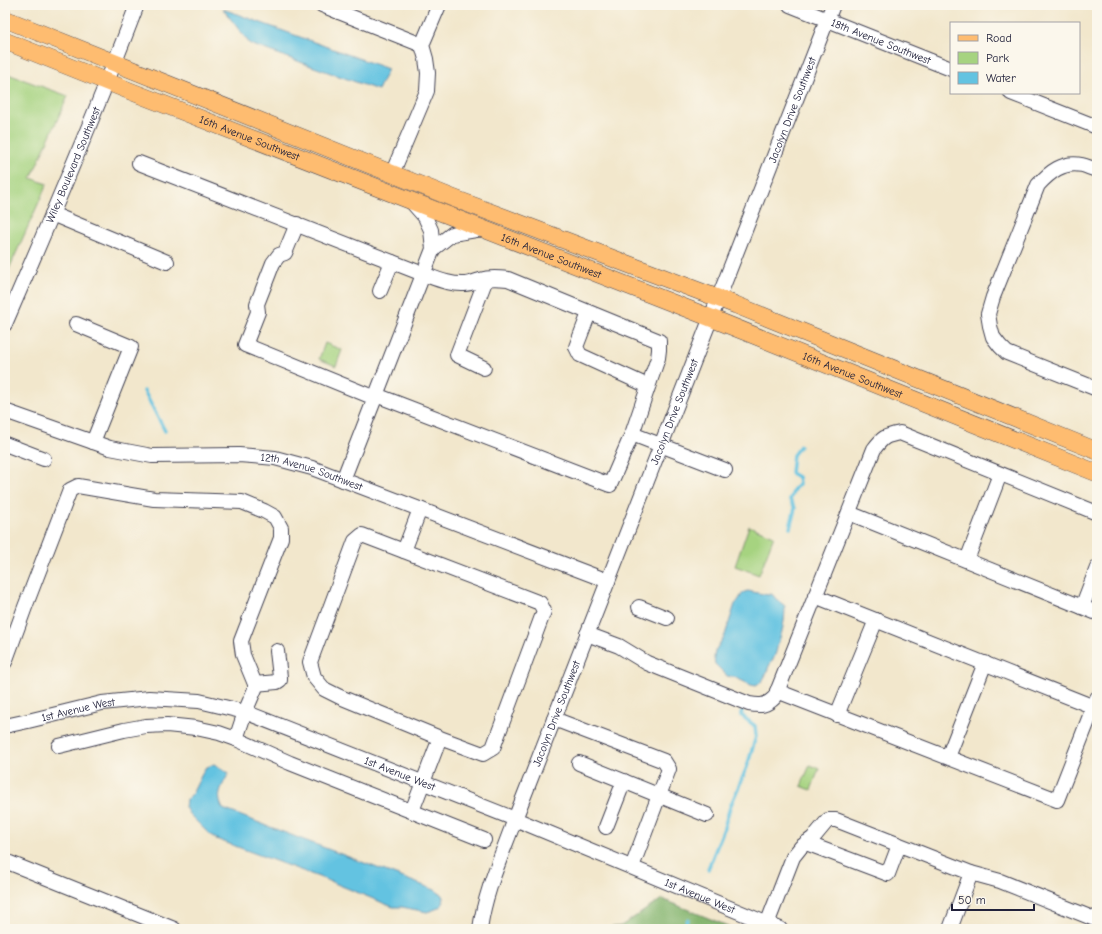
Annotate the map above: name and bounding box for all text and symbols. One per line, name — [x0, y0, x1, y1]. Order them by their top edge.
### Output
street label: 18th Avenue Southwest — [829, 16, 934, 67]
legend — [950, 22, 1080, 94]
text: Road — [986, 31, 1012, 45]
text: Park — [986, 51, 1009, 65]
street label: Jacolyn Drive Southwest — [765, 54, 819, 165]
text: Water — [986, 71, 1016, 85]
street label: Wiley Boulevard Southwest — [43, 104, 103, 225]
street label: 16th Avenue Southwest — [198, 112, 302, 163]
street label: 16th Avenue Southwest — [499, 230, 604, 281]
street label: 16th Avenue Southwest — [801, 349, 905, 401]
street label: Jacolyn Drive Southwest — [648, 356, 701, 466]
street label: 12th Avenue Southwest — [260, 450, 365, 494]
street label: Jacolyn Drive Southwest — [530, 658, 583, 768]
street label: 1st Avenue West — [40, 695, 116, 724]
street label: 1st Avenue West — [363, 754, 438, 794]
street label: 1st Avenue West — [663, 875, 738, 916]
scale bar — [952, 886, 1034, 912]
text: 50 m — [958, 893, 986, 907]

